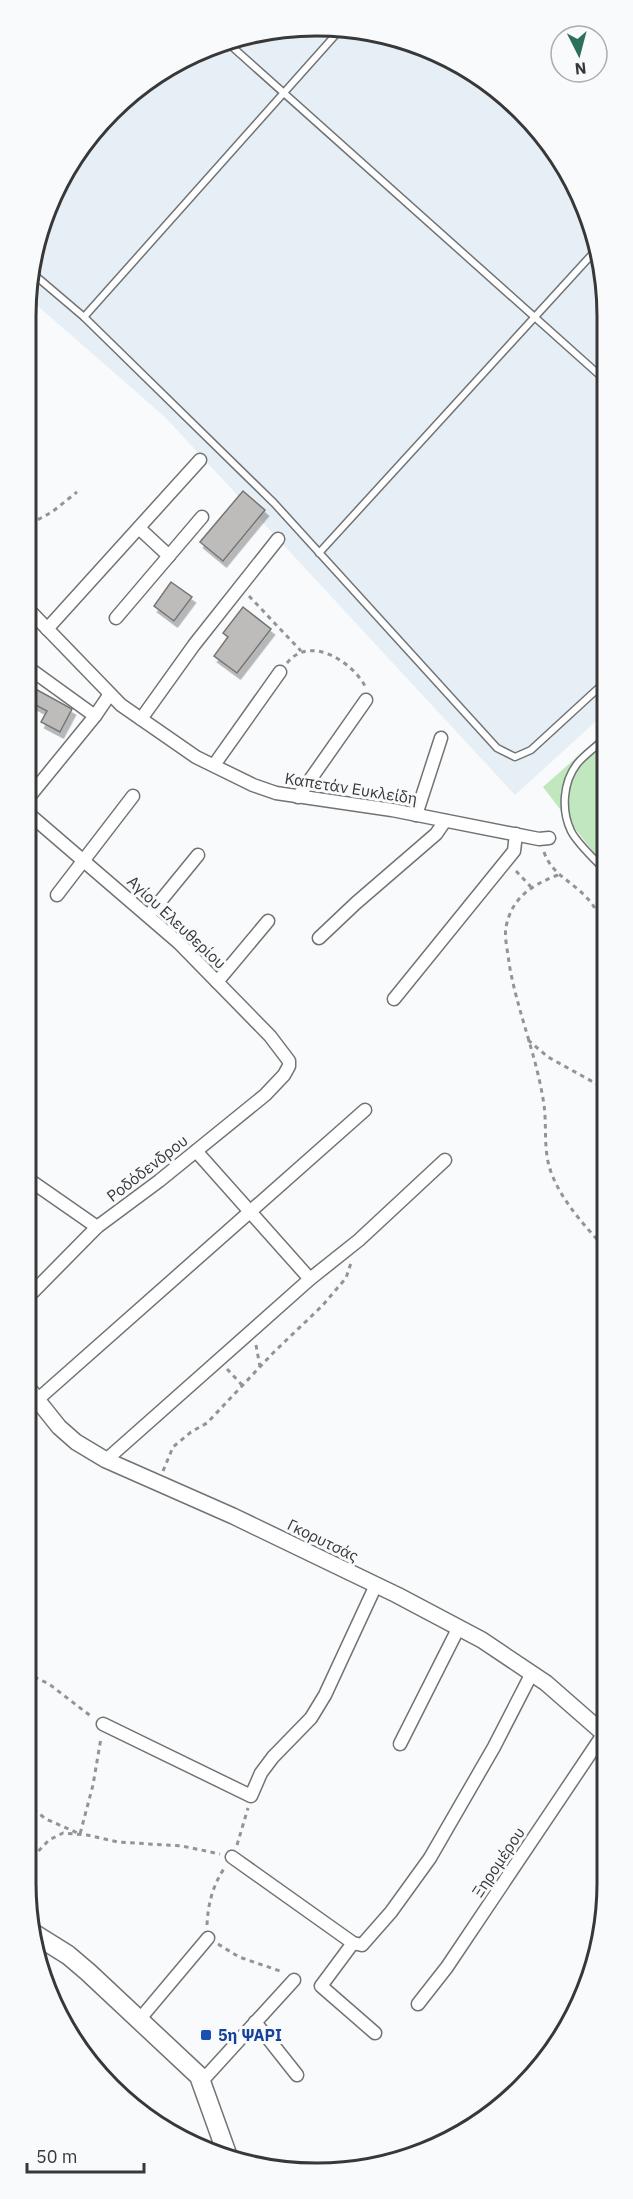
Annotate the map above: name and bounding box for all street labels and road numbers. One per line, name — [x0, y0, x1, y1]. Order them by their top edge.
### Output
street label: Καπετάν Ευκλείδη — [283, 768, 419, 808]
street label: Αγίου Ελευθερίου — [123, 871, 231, 973]
street label: Ροδόδενδρου — [102, 1130, 192, 1206]
street label: Γκορυτσάς — [284, 1514, 362, 1566]
street label: Ξηρομέρου — [467, 1823, 529, 1901]

